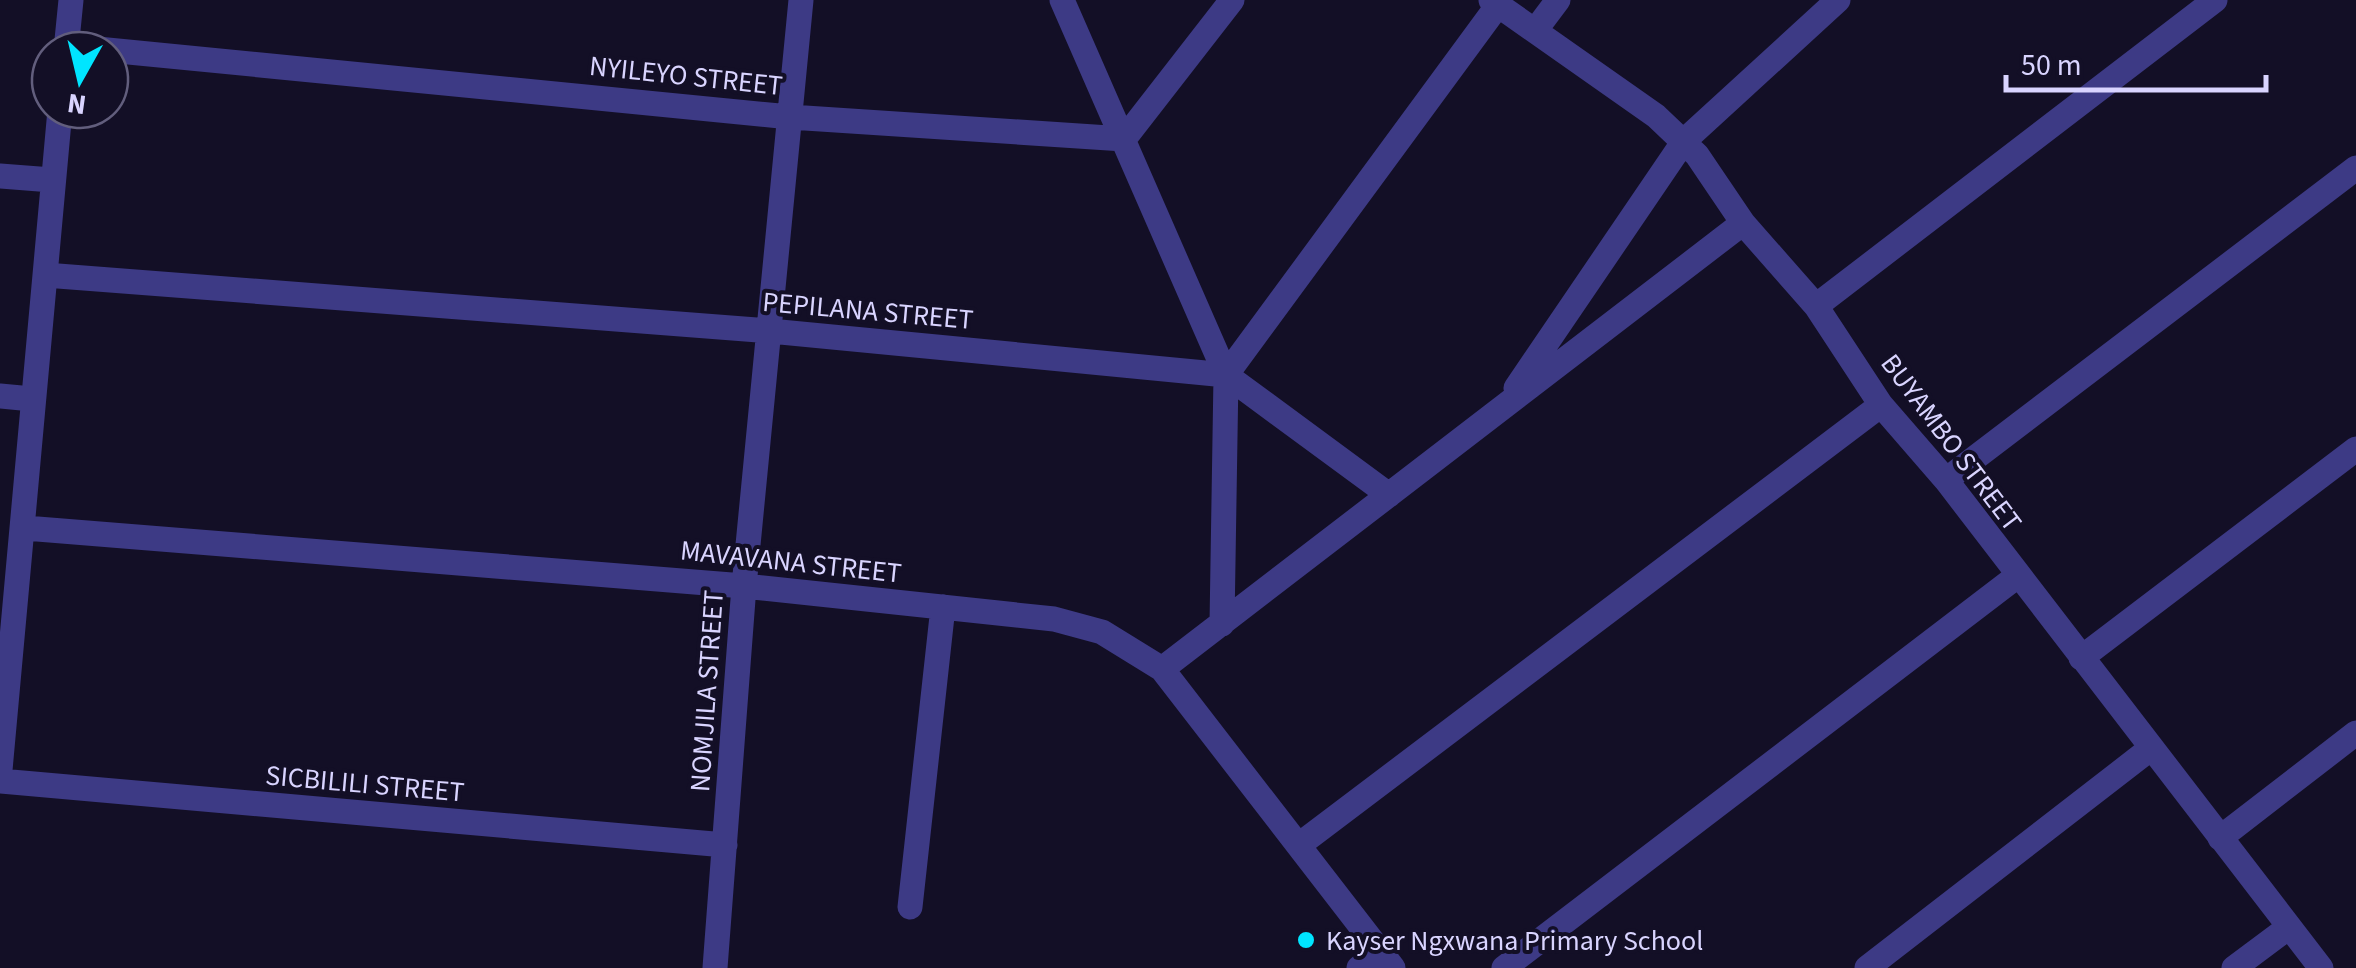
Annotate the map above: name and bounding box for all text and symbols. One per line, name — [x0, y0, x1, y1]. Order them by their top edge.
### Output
north arrow — [30, 30, 130, 130]
scale bar — [2006, 30, 2266, 92]
text: 50 m — [2021, 44, 2082, 87]
street label: NYILEYO STREET — [587, 46, 785, 106]
text: N — [65, 83, 89, 125]
street label: PEPILANA STREET — [761, 282, 975, 340]
street label: BUYAMBO STREET — [1871, 345, 2031, 540]
street label: MAVAVANA STREET — [678, 530, 903, 593]
street label: NOMJILA STREET — [680, 589, 734, 793]
street label: SICBILILI STREET — [264, 755, 466, 813]
place label: Kayser Ngxwana Primary School — [1326, 921, 1703, 961]
marker: Kayser Ngxwana Primary School — [1295, 929, 1317, 951]

